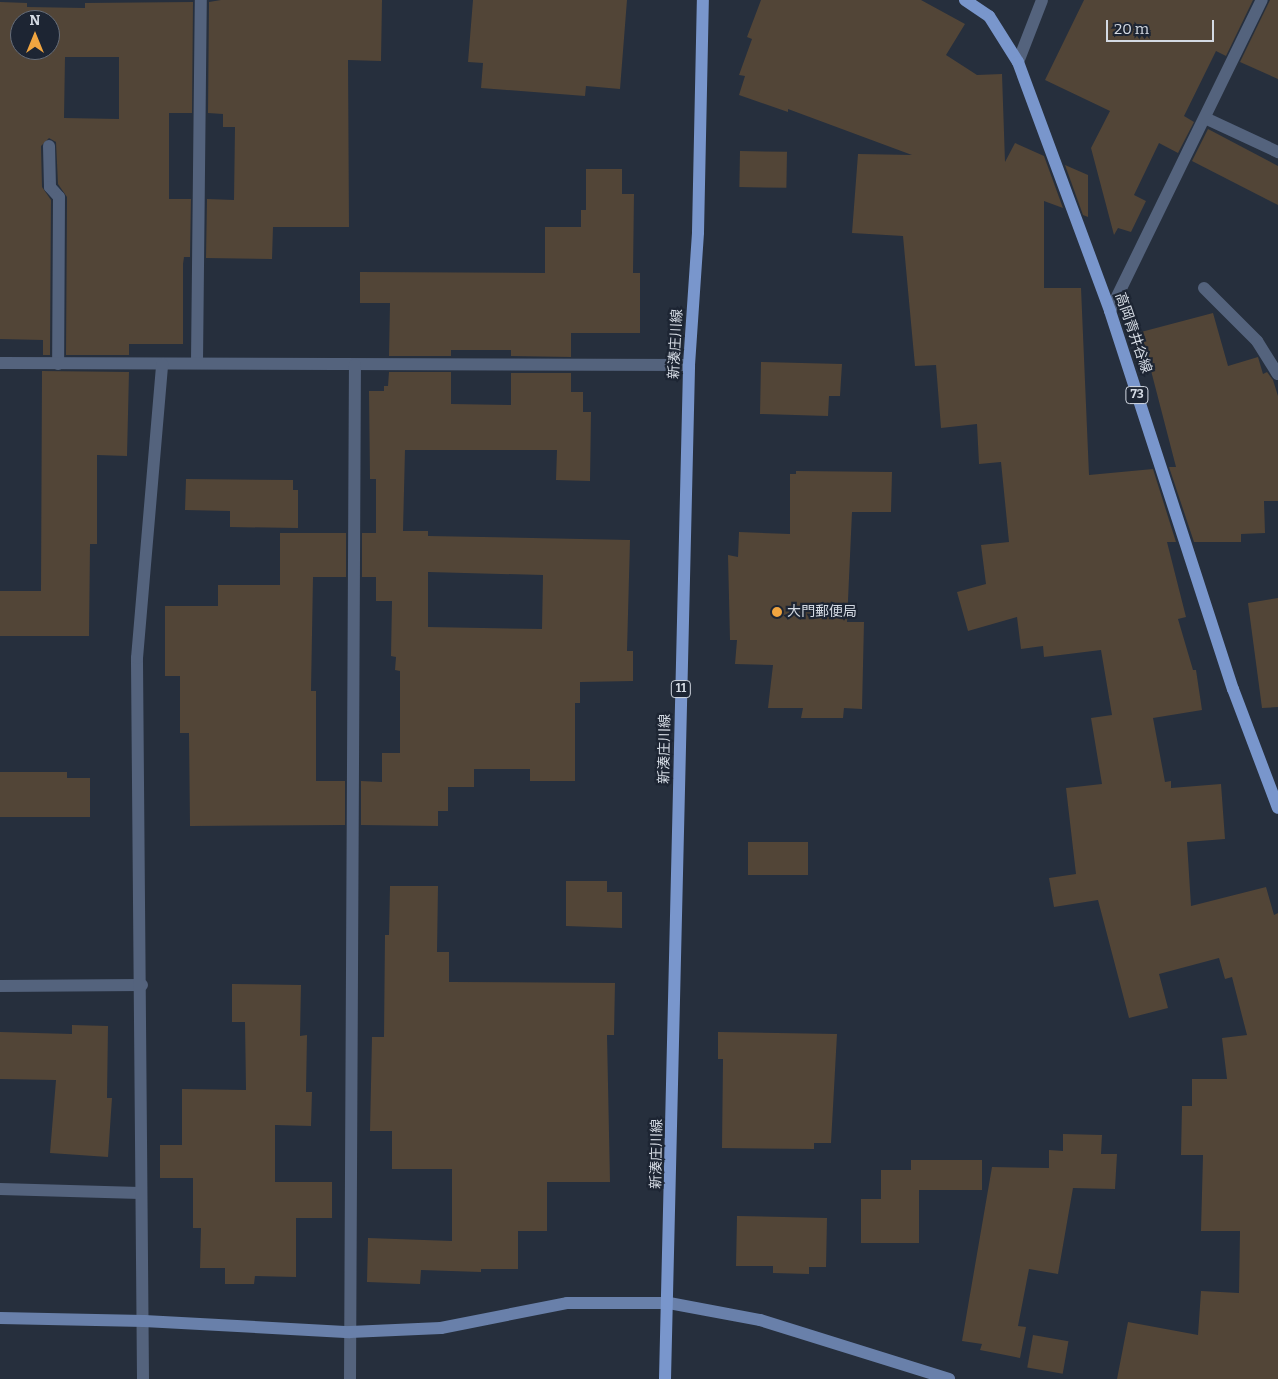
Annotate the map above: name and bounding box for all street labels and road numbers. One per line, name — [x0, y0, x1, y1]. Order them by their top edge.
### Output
street label: 高岡青井谷線 — [1111, 291, 1155, 375]
street label: 新湊庄川線 — [666, 309, 686, 379]
road number: 73 — [1124, 386, 1150, 404]
road number: 11 — [670, 680, 692, 699]
street label: 新湊庄川線 — [656, 714, 674, 784]
street label: 新湊庄川線 — [648, 1119, 666, 1189]

